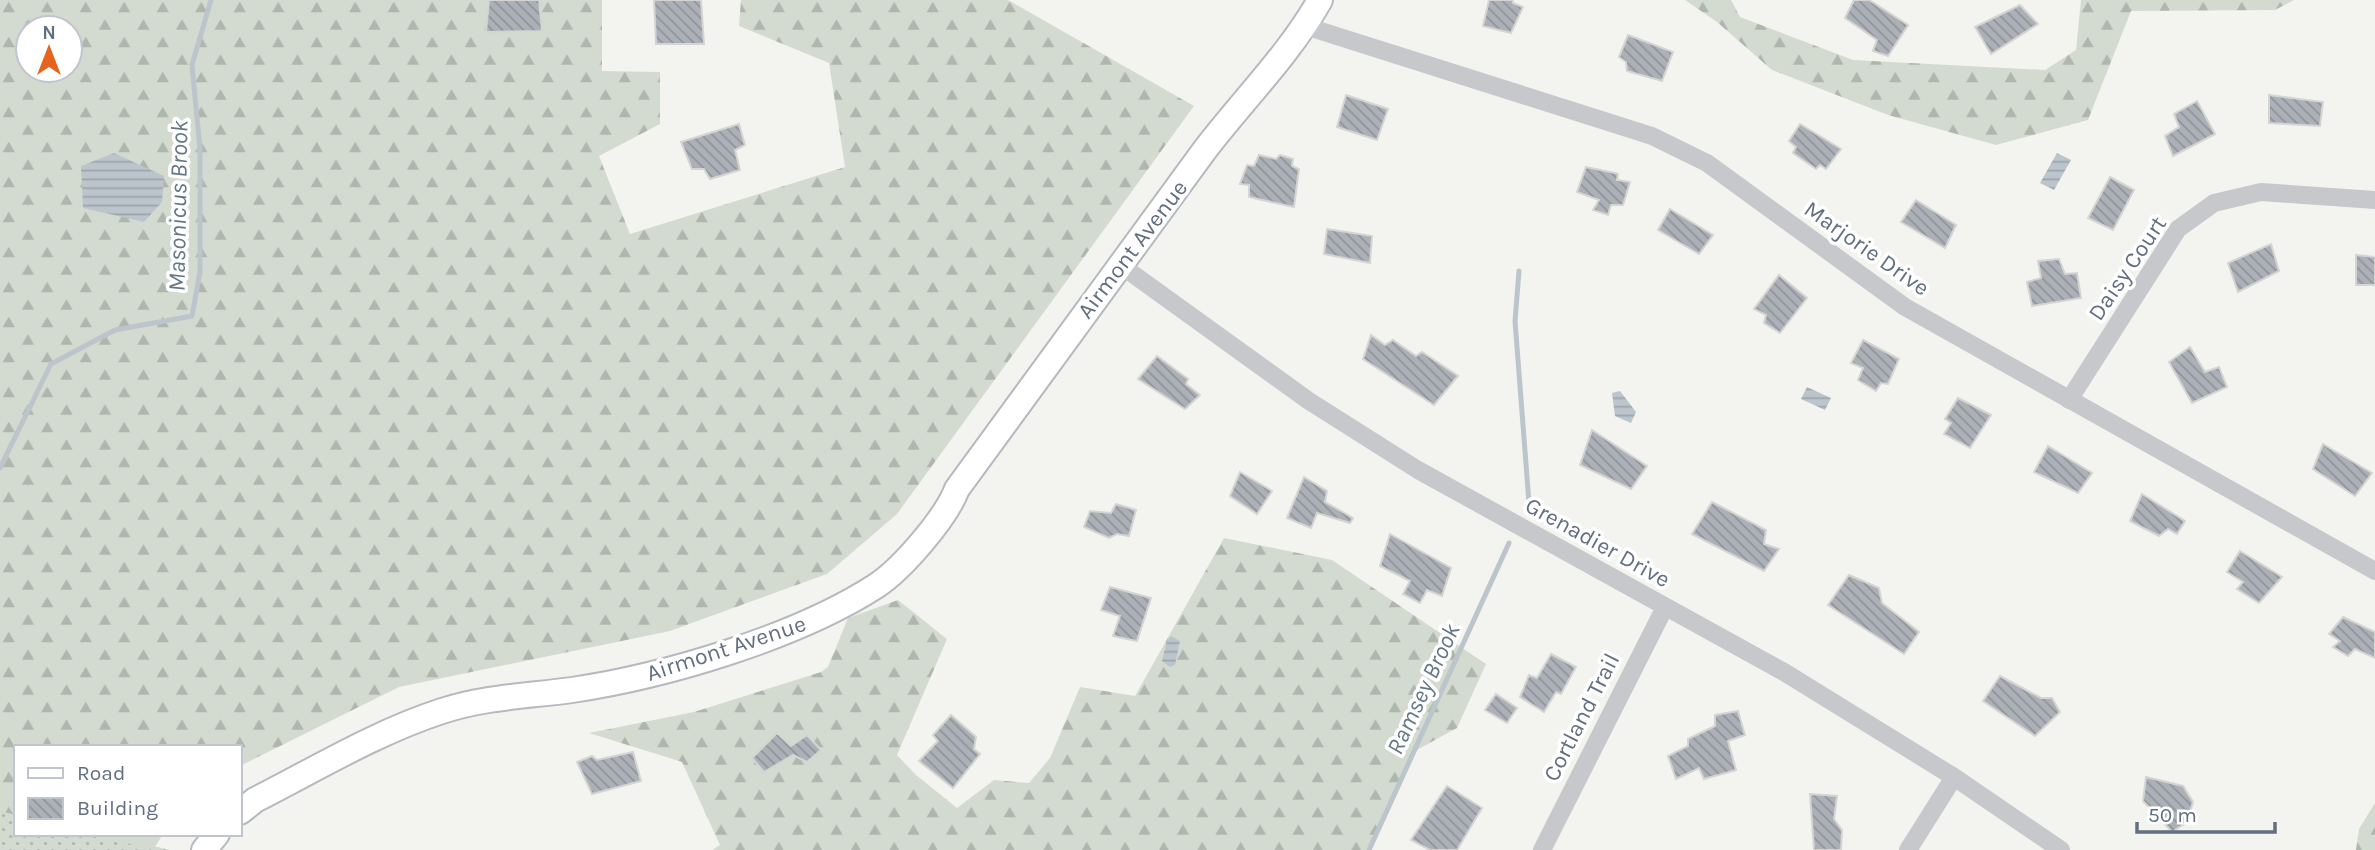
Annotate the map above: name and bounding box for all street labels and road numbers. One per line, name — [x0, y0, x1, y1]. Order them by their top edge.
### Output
street label: Airmont Avenue — [1072, 175, 1193, 324]
street label: Marjorie Drive — [1799, 195, 1934, 301]
street label: Daisy Court — [2083, 211, 2172, 326]
street label: Grenadier Drive — [1521, 492, 1675, 593]
street label: Airmont Avenue — [643, 610, 809, 687]
street label: Cortland Trail — [1538, 649, 1625, 786]

